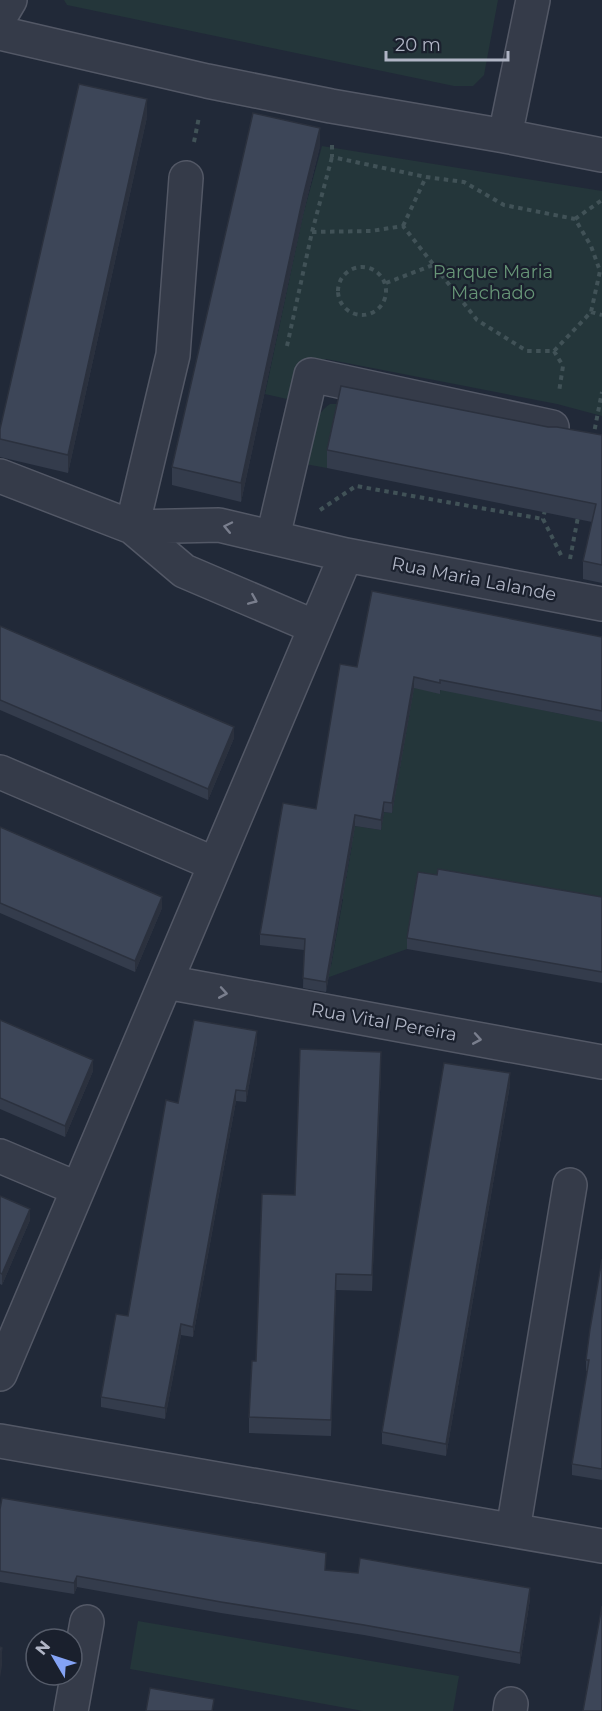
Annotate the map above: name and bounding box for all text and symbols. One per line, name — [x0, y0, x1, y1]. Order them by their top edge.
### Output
scale bar — [386, 24, 508, 62]
text: 20 m — [395, 34, 441, 56]
park label: Parque Maria Machado — [433, 261, 553, 304]
one-way arrow — [223, 521, 233, 534]
street label: Rua Maria Lalande — [390, 552, 558, 606]
one-way arrow — [247, 593, 258, 605]
one-way arrow — [218, 986, 228, 998]
street label: Rua Vital Pereira — [309, 998, 459, 1046]
one-way arrow — [472, 1032, 482, 1045]
north arrow — [24, 1627, 84, 1687]
text: N — [31, 1637, 54, 1659]

